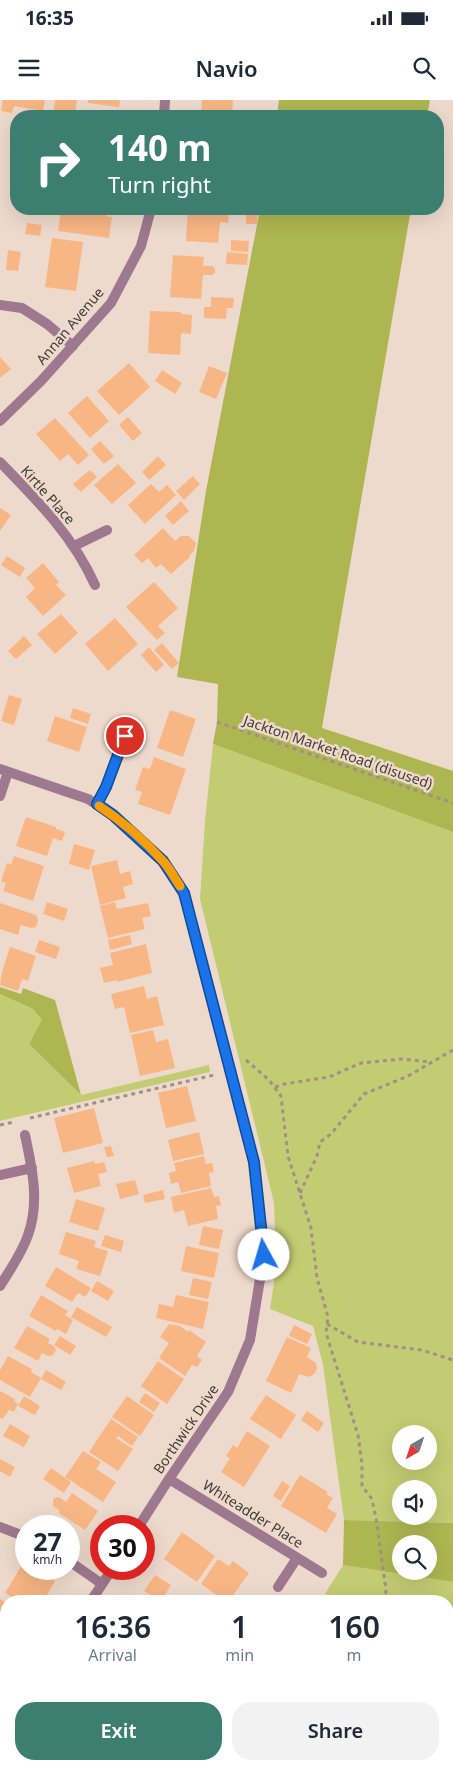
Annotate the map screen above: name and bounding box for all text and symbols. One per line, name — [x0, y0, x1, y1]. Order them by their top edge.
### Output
text: 16:35 — [25, 5, 74, 31]
text: Navio — [195, 53, 258, 83]
icon: menu — [15, 54, 43, 82]
icon: search — [410, 54, 438, 82]
text: 140 m — [108, 124, 211, 171]
icon: right — [25, 130, 90, 195]
text: Turn right — [108, 169, 211, 199]
street label: Annan Avenue — [32, 283, 108, 368]
street label: Kirtle Place — [17, 461, 80, 528]
street label: Jackton Market Road (disused) — [239, 710, 435, 793]
pin — [104, 715, 146, 757]
icon: arrive — [111, 722, 139, 750]
position arrow — [237, 1228, 289, 1280]
street label: Borthwick Drive — [149, 1380, 223, 1477]
north arrow — [392, 1425, 438, 1470]
map controls — [392, 1425, 437, 1580]
street label: Whiteadder Place — [199, 1475, 307, 1552]
button: sound — [392, 1480, 437, 1525]
speed limit sign: 30 — [90, 1515, 155, 1580]
text: 27 — [33, 1524, 62, 1558]
button: search — [392, 1535, 437, 1580]
text: km/h — [33, 1551, 62, 1568]
text: 16:36 — [74, 1606, 151, 1647]
text: 1 — [231, 1606, 248, 1647]
text: 160 — [328, 1606, 380, 1647]
text: Arrival — [88, 1644, 137, 1666]
text: min — [225, 1644, 254, 1666]
text: m — [347, 1644, 362, 1666]
button: Exit — [15, 1702, 222, 1760]
button: Share — [232, 1702, 439, 1760]

